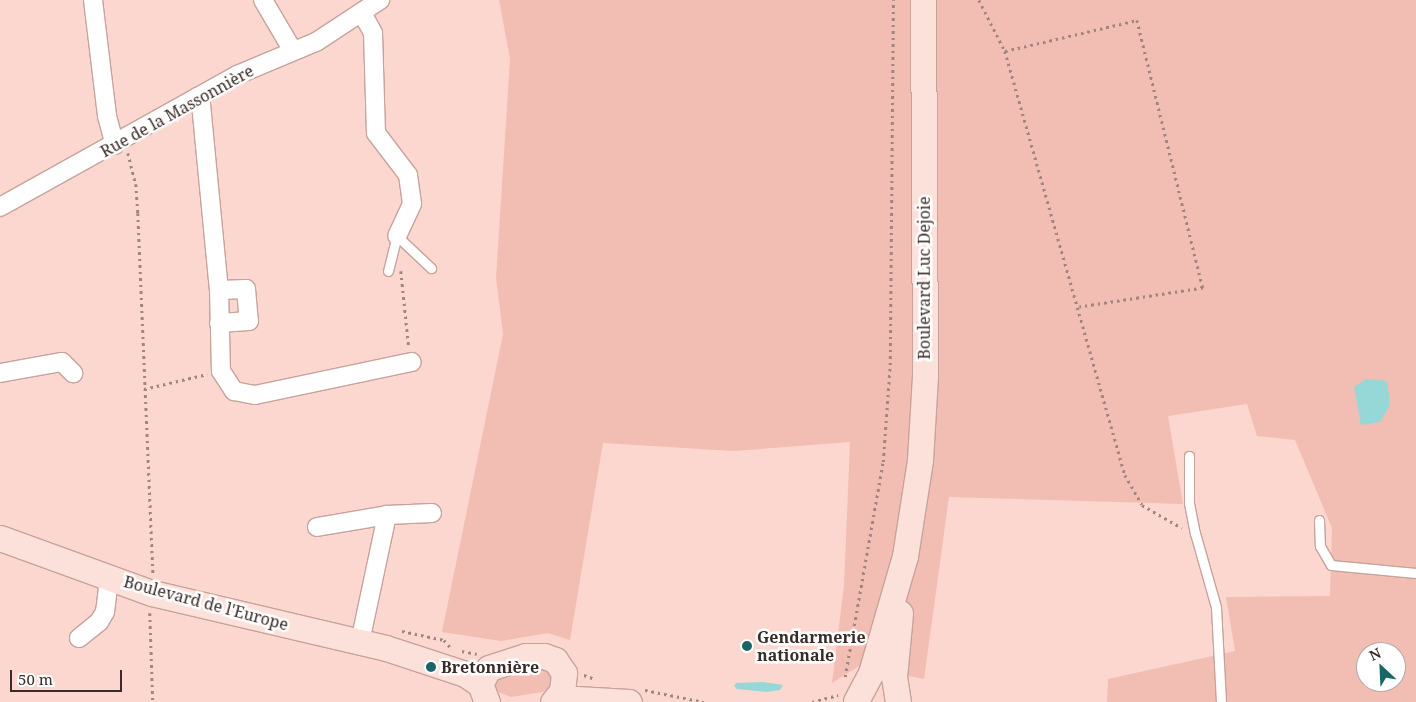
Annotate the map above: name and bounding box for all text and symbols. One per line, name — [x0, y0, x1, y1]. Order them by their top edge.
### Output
street label: Rue de la Massonnière — [97, 61, 257, 161]
street label: Boulevard Luc Dejoie — [914, 196, 934, 360]
street label: Boulevard de l'Europe — [122, 572, 290, 634]
place label: Gendarmerie nationale — [757, 627, 866, 665]
marker: Gendarmerie nationale — [741, 640, 753, 652]
north arrow — [1356, 642, 1406, 692]
text: N — [1366, 643, 1384, 665]
place label: Bretonnière — [441, 657, 539, 677]
scale bar — [12, 660, 125, 692]
marker: Bretonnière — [425, 661, 437, 673]
text: 50 m — [18, 669, 53, 689]

